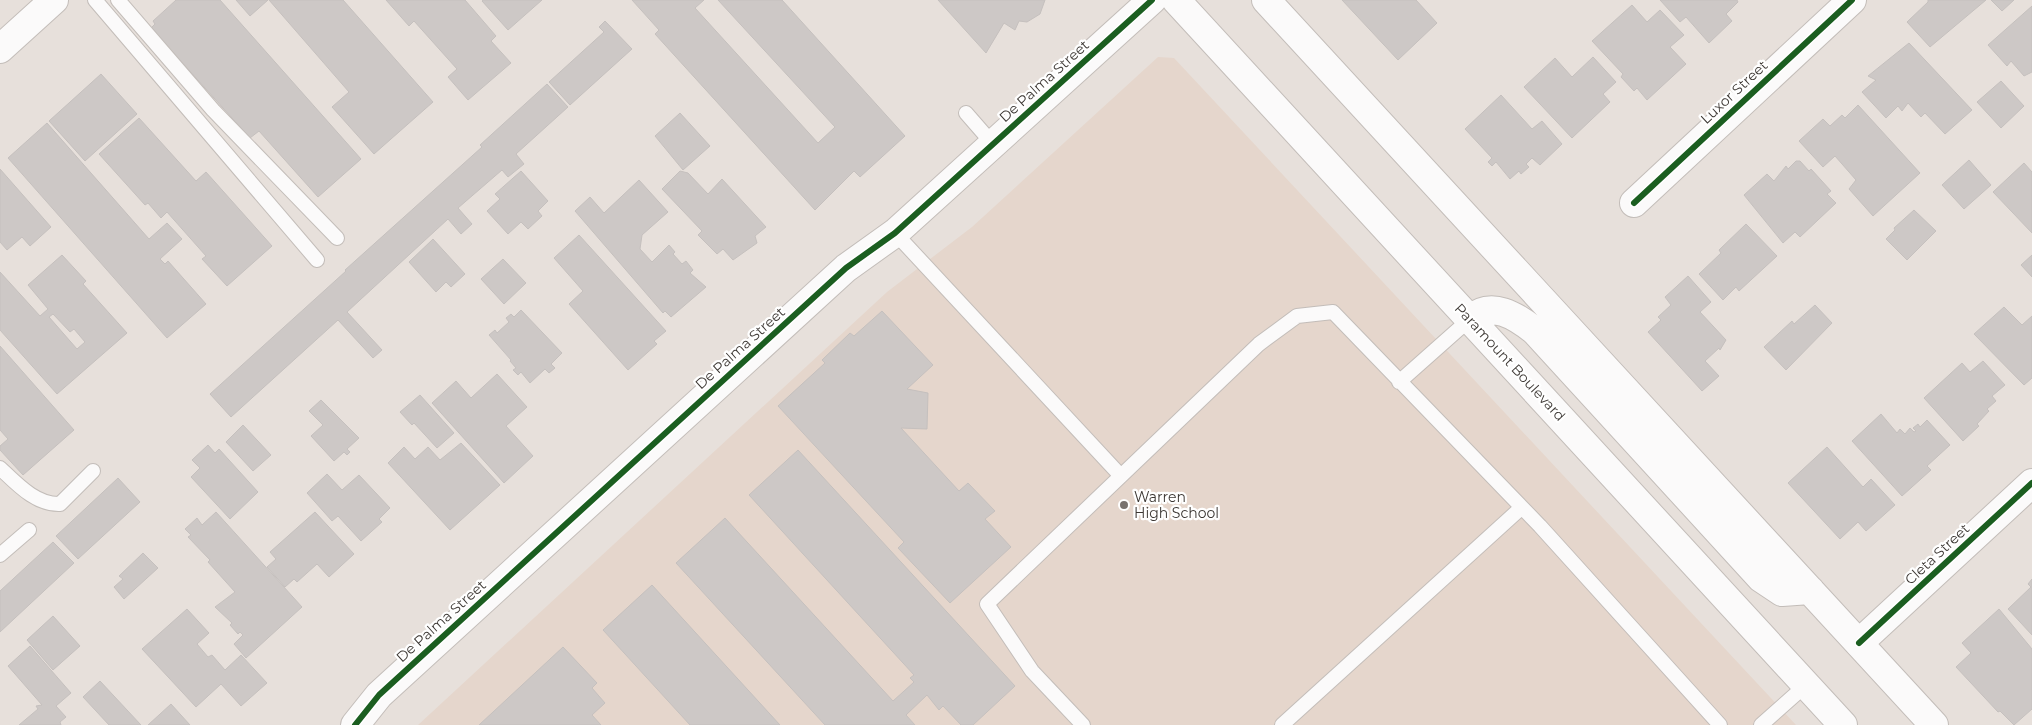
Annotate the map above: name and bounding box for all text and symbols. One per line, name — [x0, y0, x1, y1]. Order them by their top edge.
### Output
street label: De Palma Street — [995, 36, 1093, 126]
street label: Luxor Street — [1697, 56, 1772, 128]
street label: Paramount Boulevard — [1451, 299, 1569, 425]
street label: De Palma Street — [691, 303, 789, 393]
place label: Warren High School — [1134, 488, 1219, 522]
marker: Warren High School — [1118, 499, 1130, 511]
street label: Cleta Street — [1901, 519, 1973, 588]
street label: De Palma Street — [392, 576, 490, 666]

